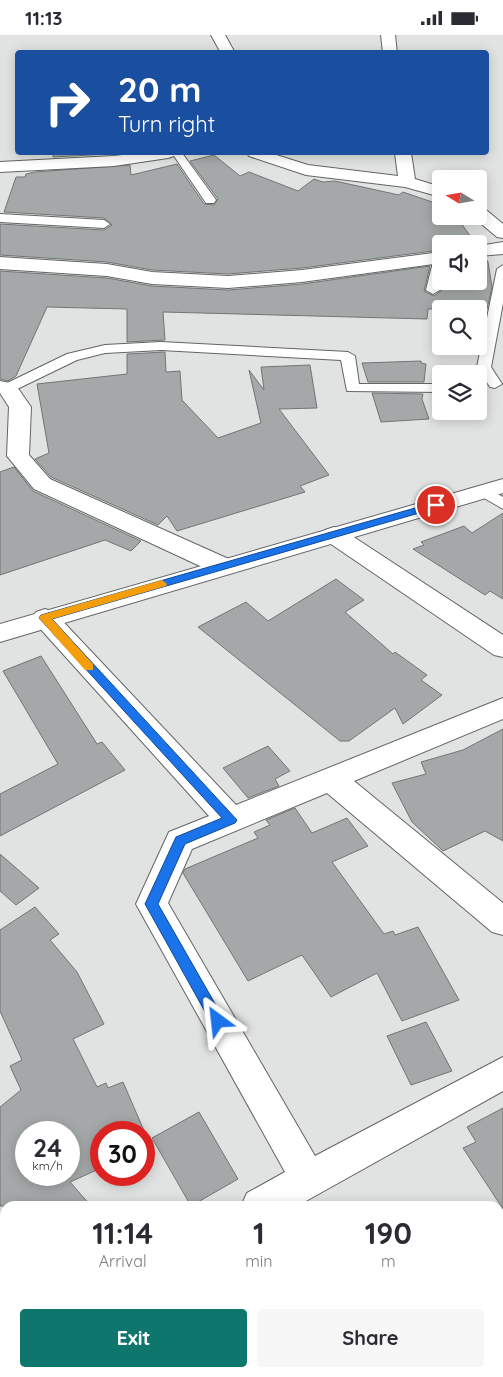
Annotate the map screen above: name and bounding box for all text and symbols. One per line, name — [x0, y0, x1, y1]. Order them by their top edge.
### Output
text: 11:13 — [25, 6, 63, 30]
text: 20 m — [118, 67, 201, 111]
icon: right — [35, 70, 100, 135]
text: Turn right — [118, 110, 215, 138]
north arrow — [432, 170, 488, 225]
map controls — [432, 170, 487, 420]
button: sound — [432, 235, 487, 290]
button: search — [432, 300, 487, 355]
button: layers — [432, 365, 487, 420]
pin — [415, 484, 457, 526]
icon: arrive — [422, 491, 450, 519]
position arrow — [191, 994, 243, 1046]
speed limit sign: 30 — [90, 1121, 155, 1186]
text: 24 — [33, 1132, 62, 1163]
text: km/h — [32, 1158, 63, 1173]
text: 11:14 — [92, 1214, 153, 1252]
text: 1 — [253, 1214, 265, 1252]
text: 190 — [365, 1214, 412, 1252]
text: Arrival — [99, 1251, 147, 1271]
text: min — [245, 1251, 272, 1271]
text: m — [381, 1251, 396, 1271]
button: Exit — [20, 1309, 247, 1367]
button: Share — [257, 1309, 484, 1367]

